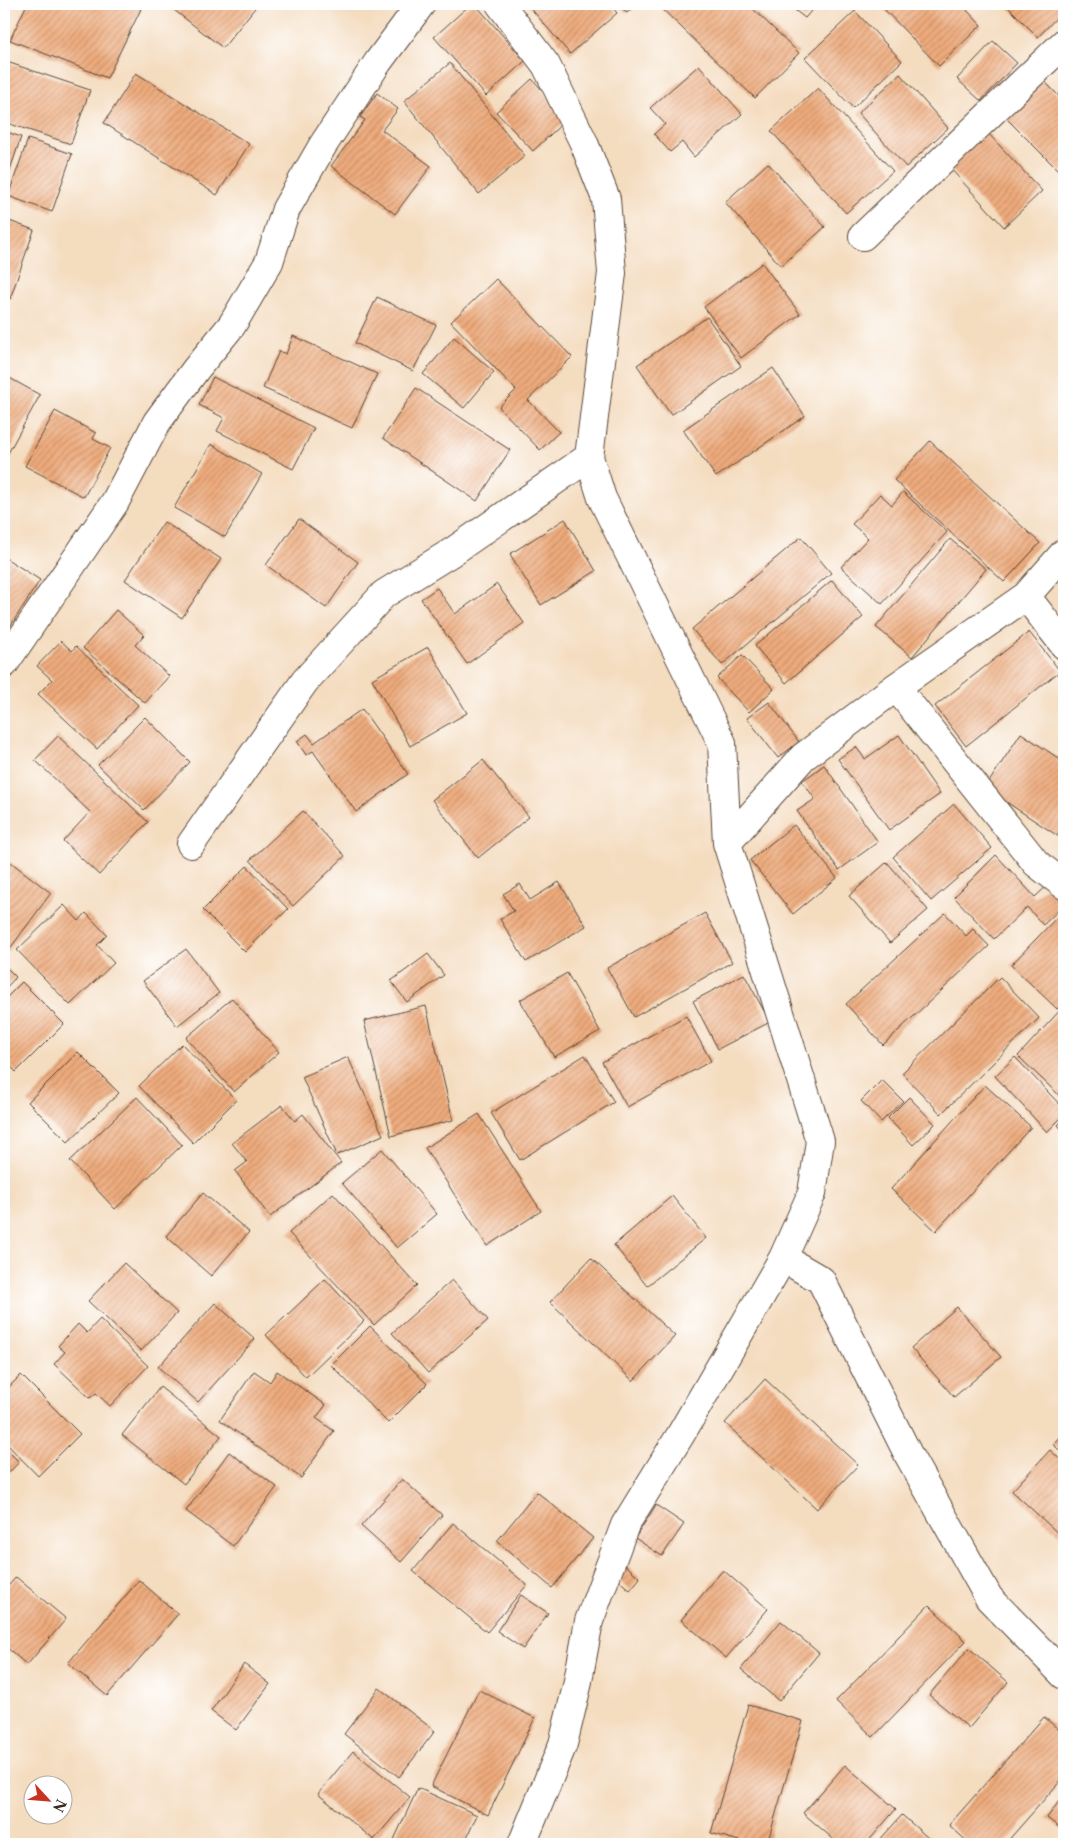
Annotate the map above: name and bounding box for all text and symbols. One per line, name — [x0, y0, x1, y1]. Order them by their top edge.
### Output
north arrow — [22, 1776, 72, 1826]
text: N — [49, 1796, 70, 1815]

